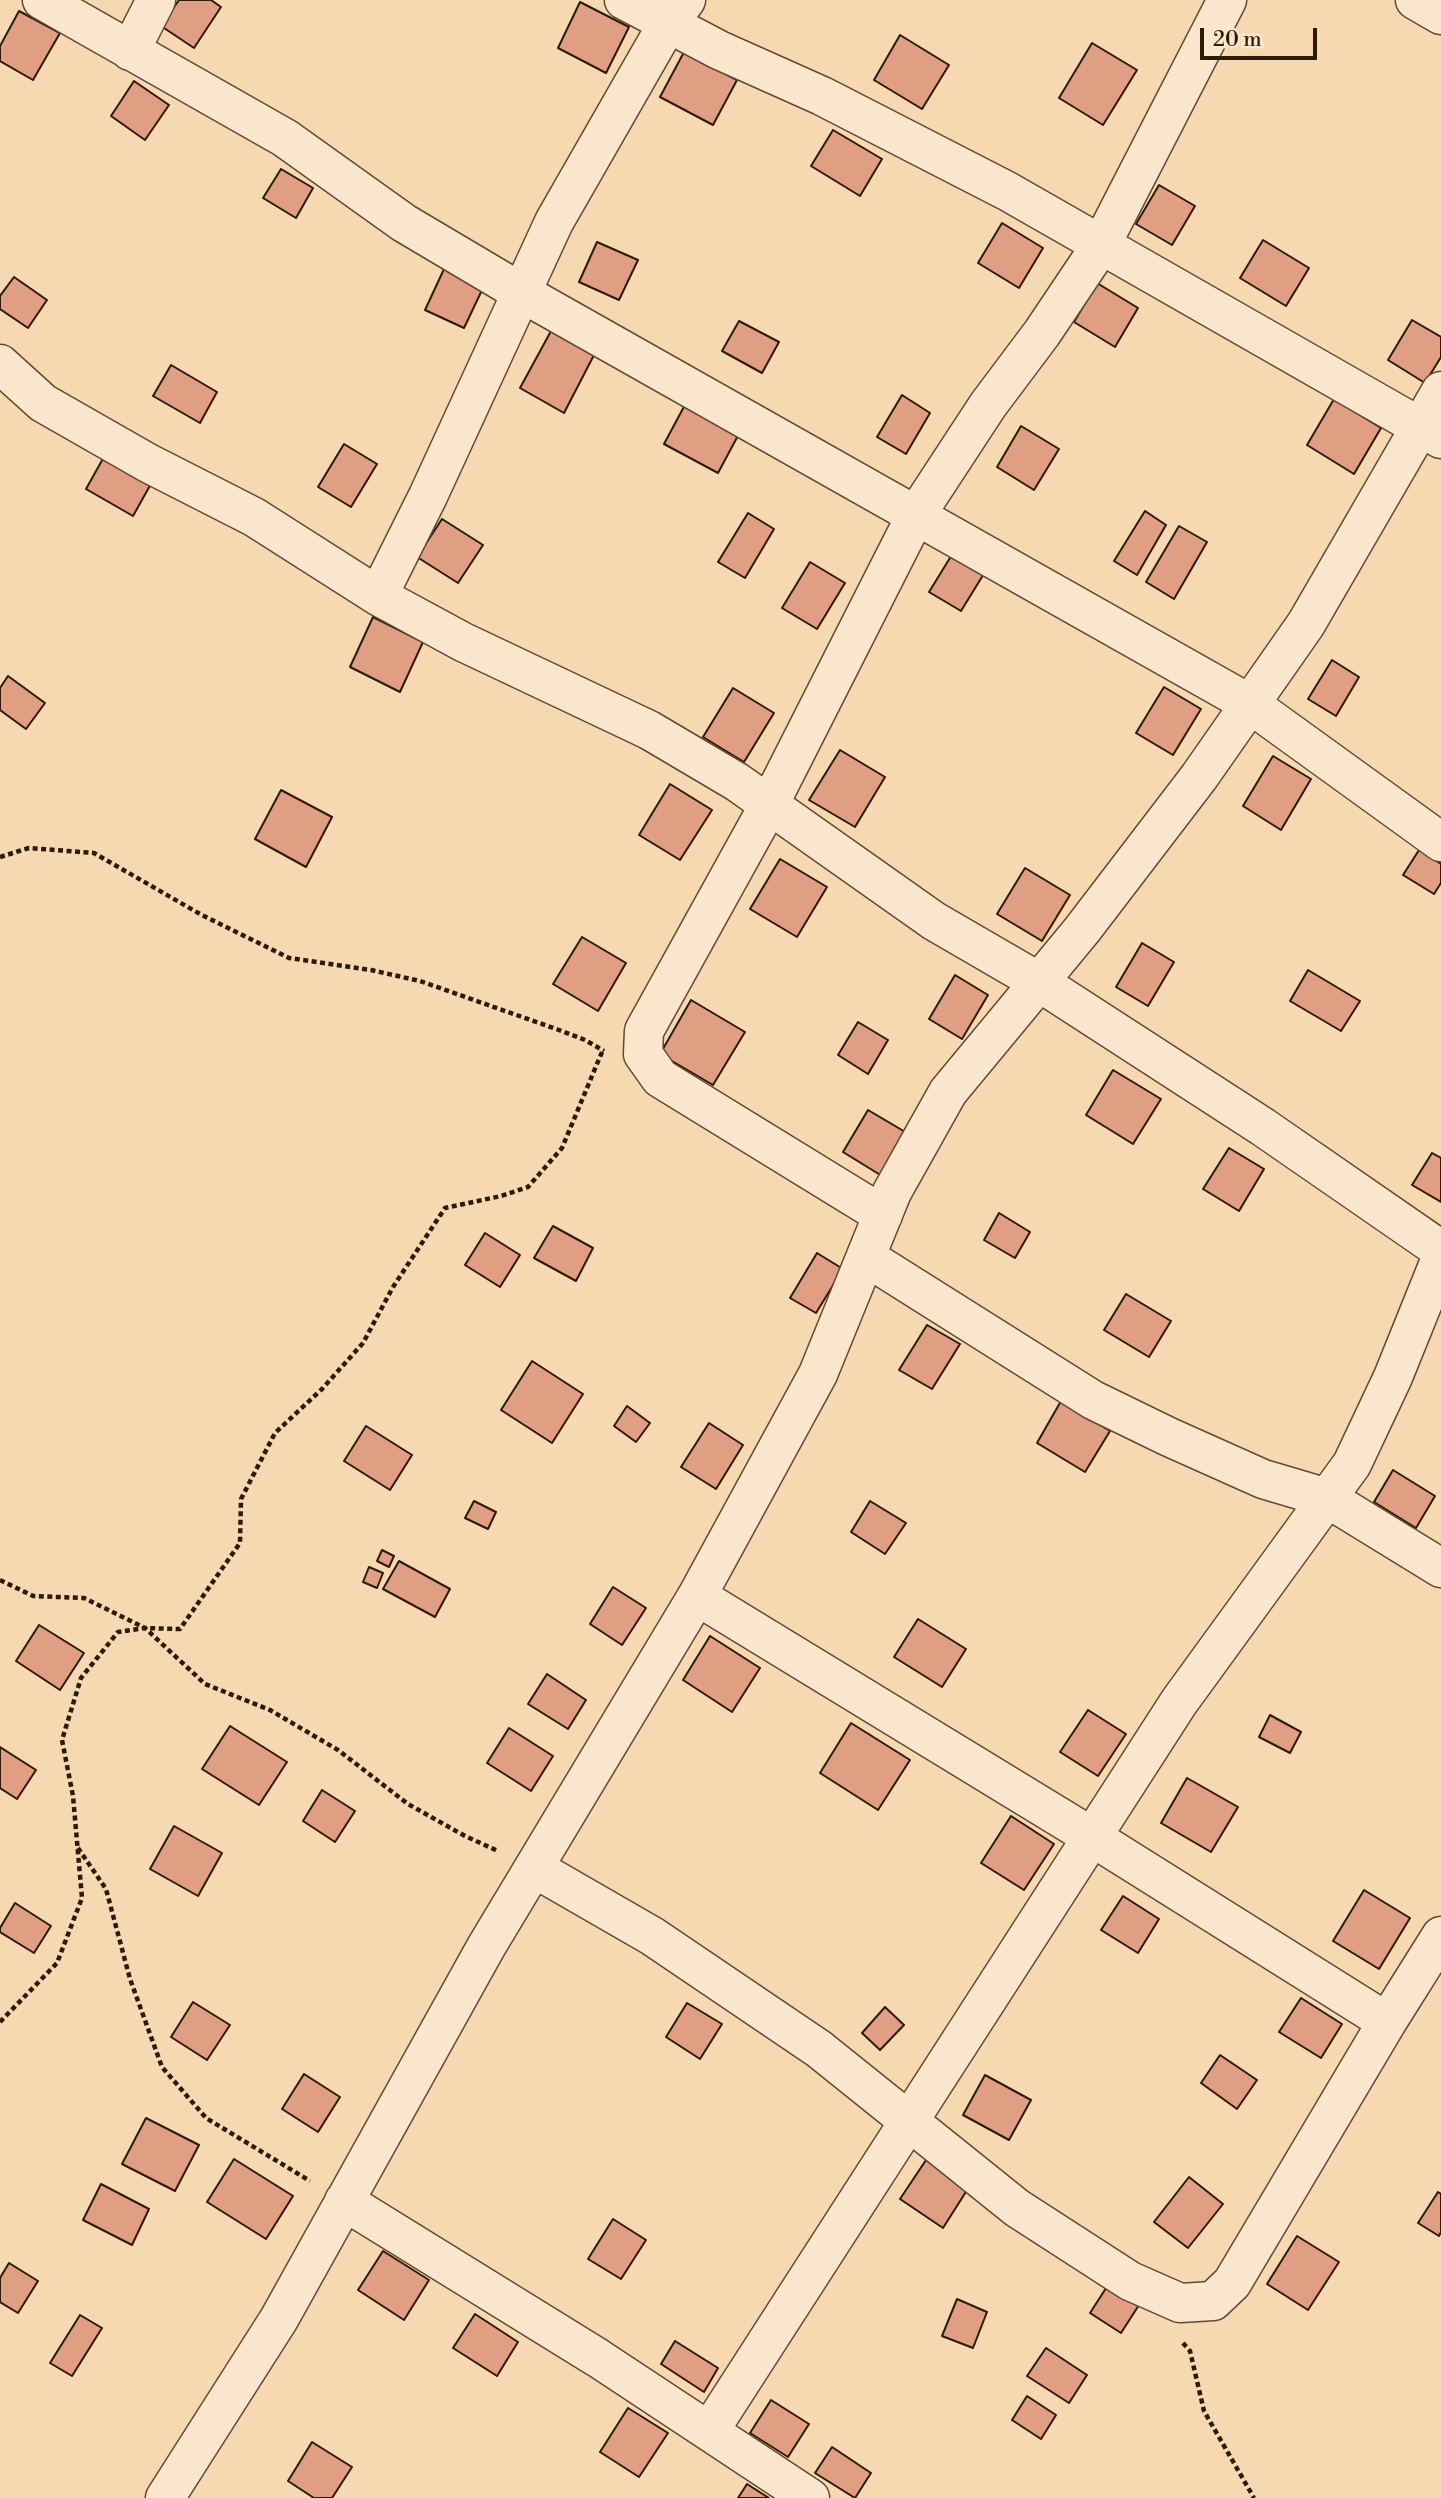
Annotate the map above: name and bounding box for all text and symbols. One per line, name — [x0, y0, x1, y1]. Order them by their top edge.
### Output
scale bar — [1203, 14, 1320, 58]
text: 20 m — [1213, 27, 1262, 53]

